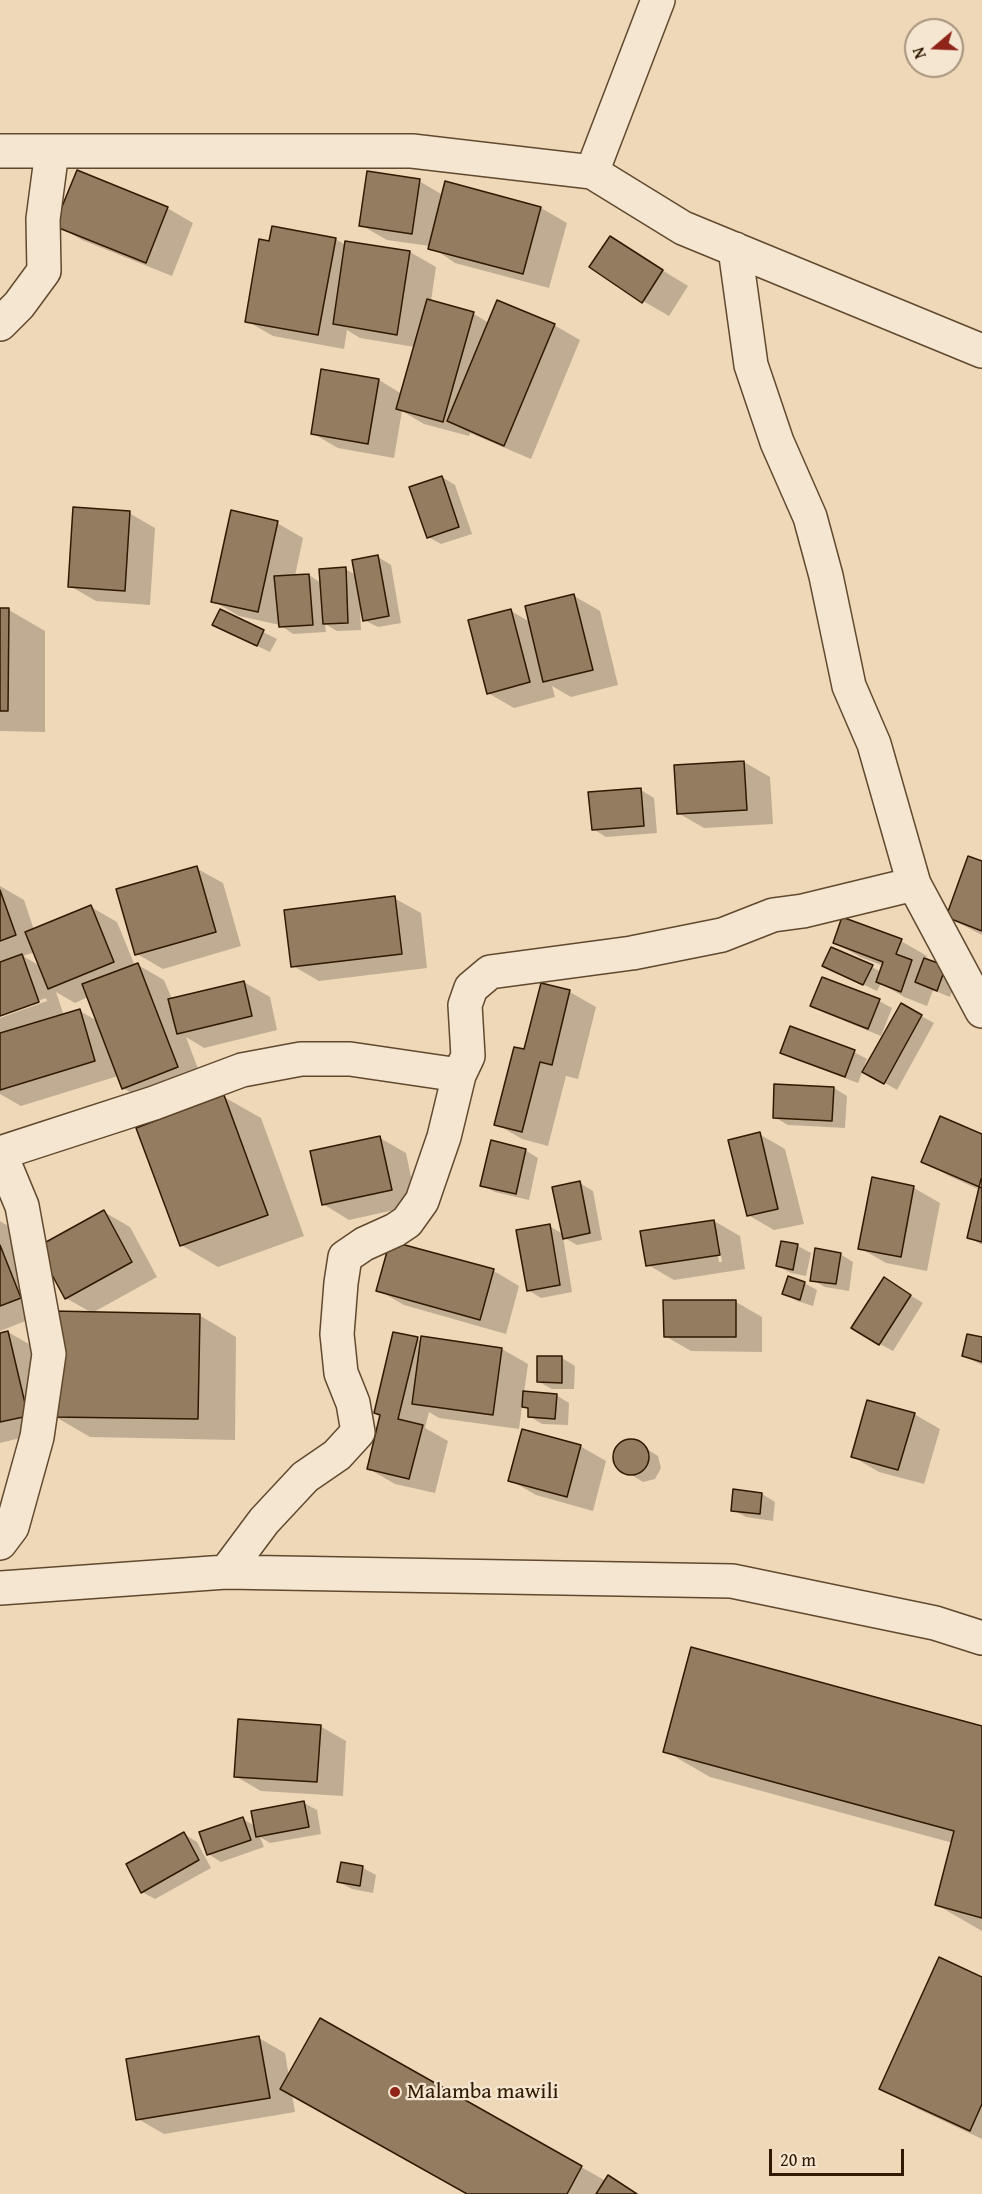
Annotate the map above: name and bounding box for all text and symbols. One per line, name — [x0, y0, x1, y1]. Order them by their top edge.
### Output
north arrow — [904, 18, 964, 78]
text: N — [906, 44, 932, 62]
place label: Malamba mawili — [407, 2079, 559, 2105]
marker: Malamba mawili — [388, 2085, 402, 2099]
scale bar — [772, 2137, 907, 2175]
text: 20 m — [780, 2146, 816, 2173]

